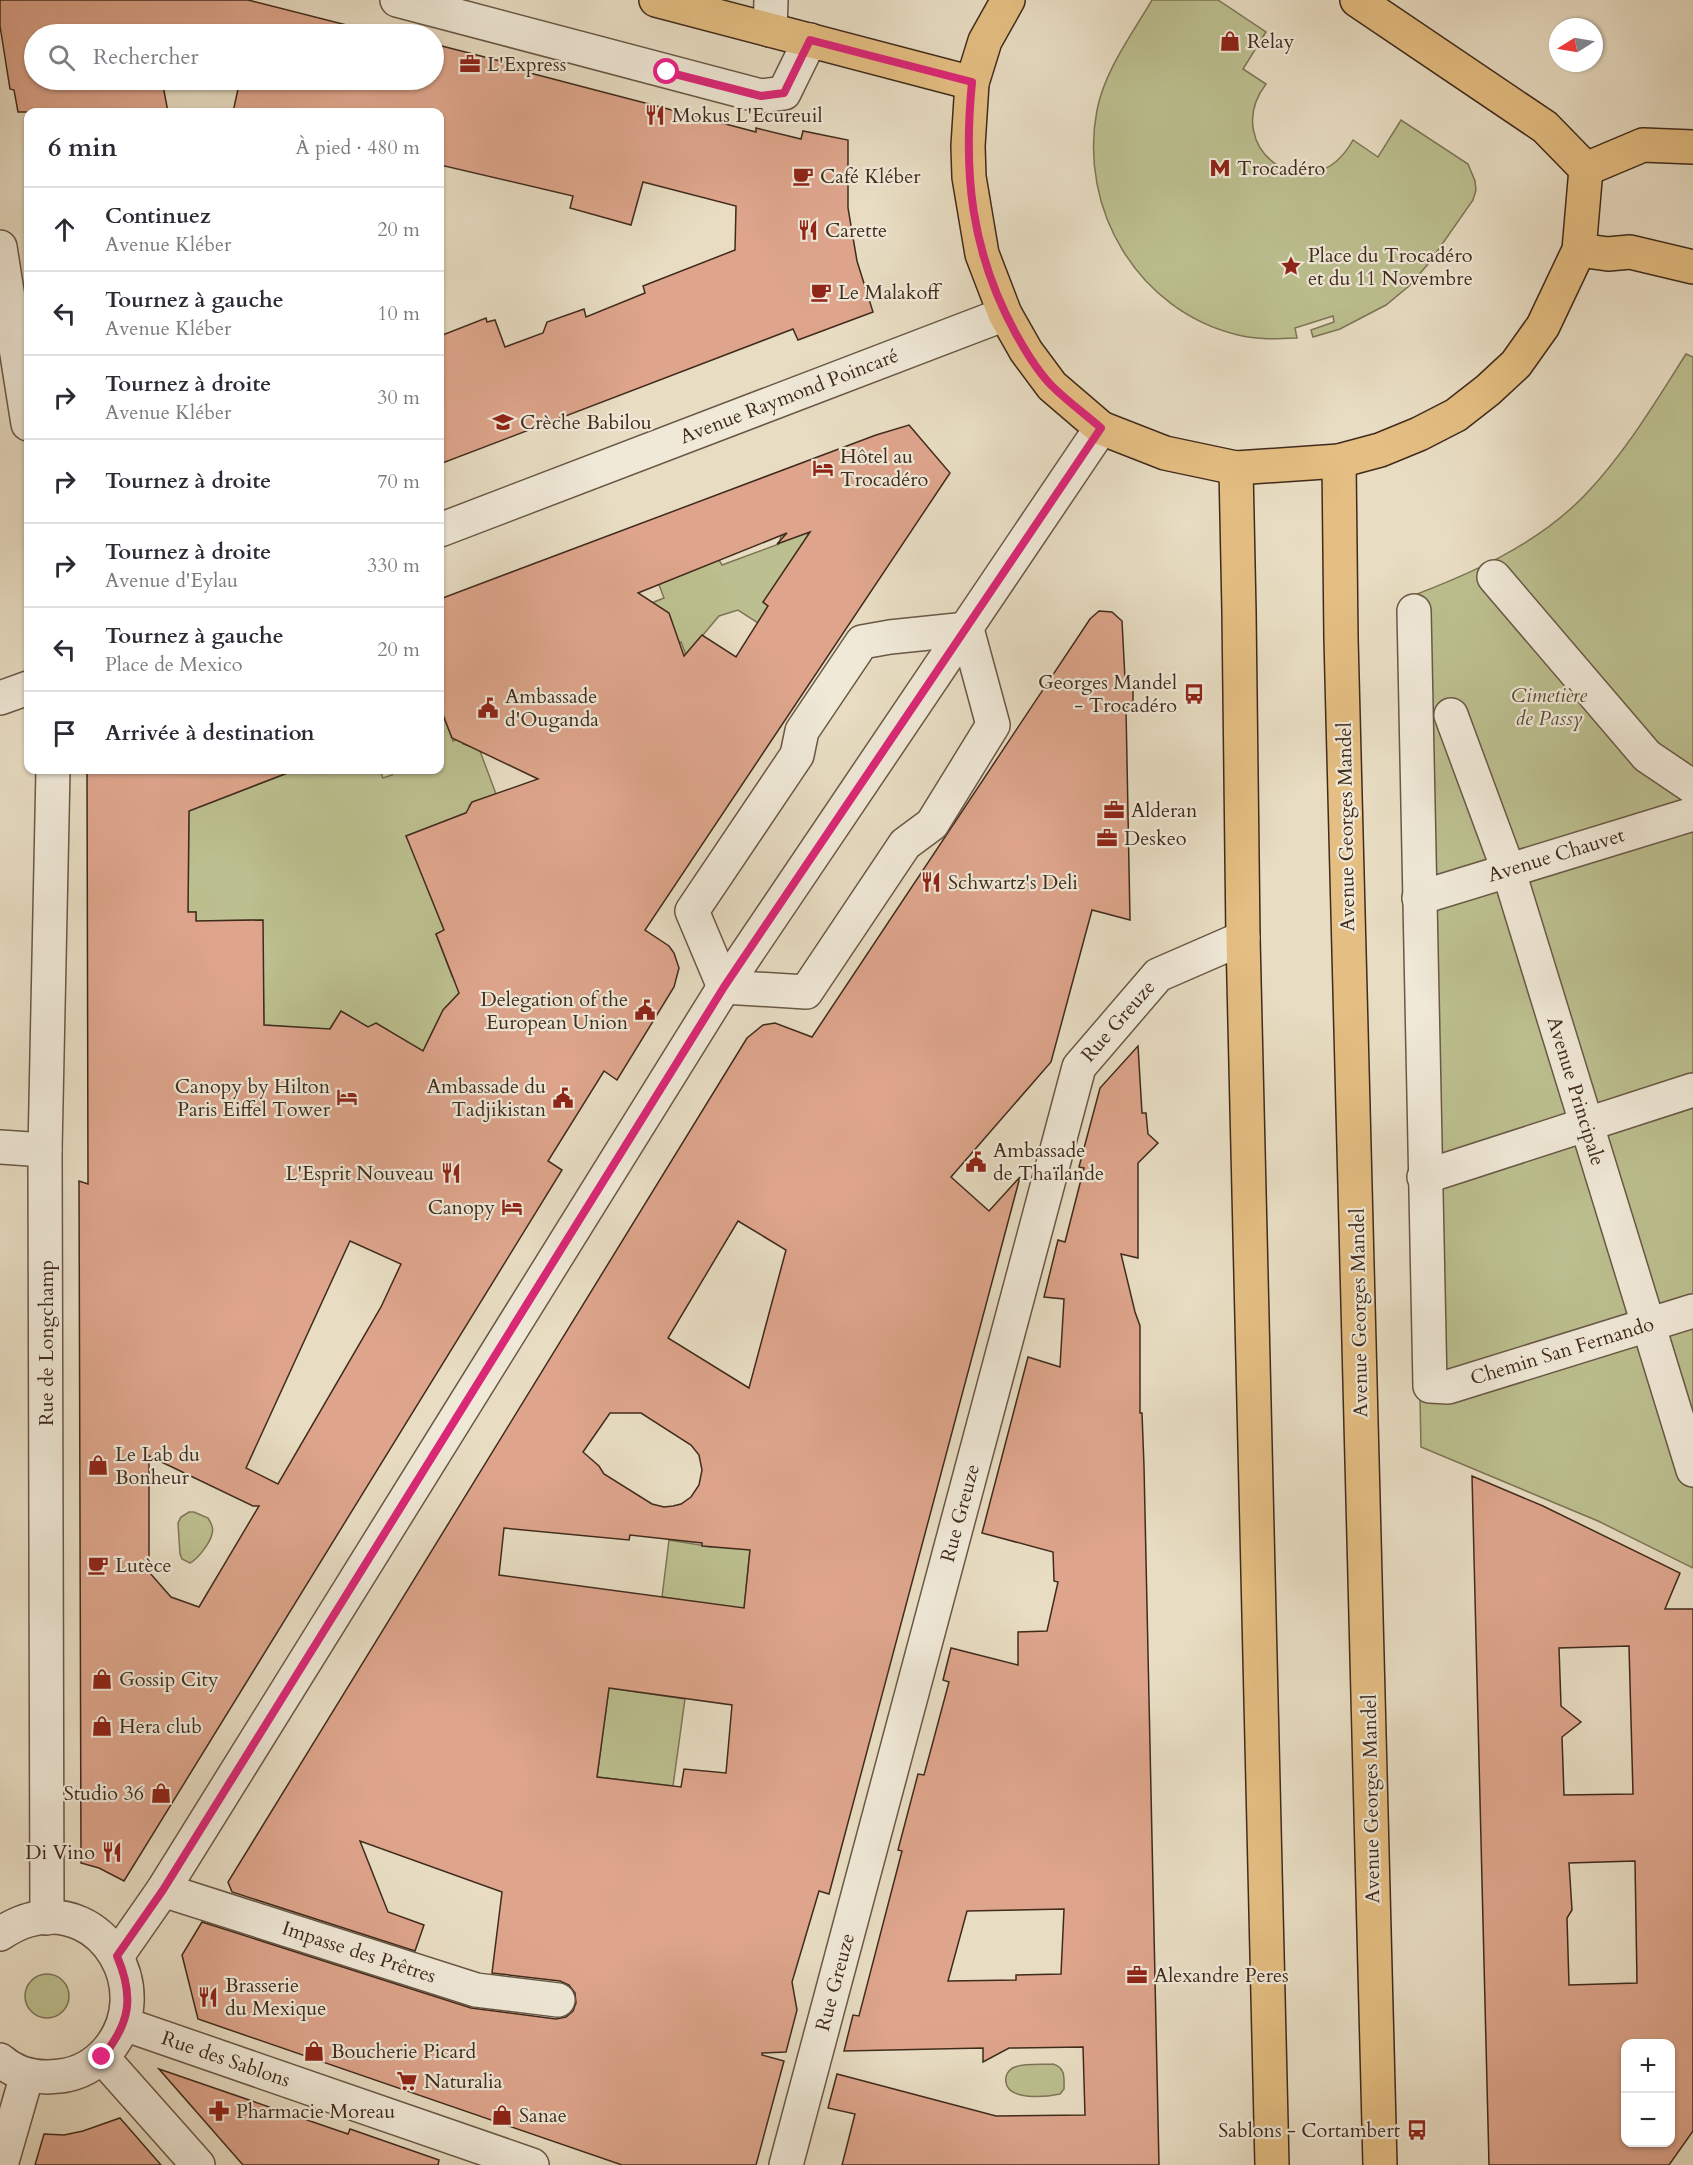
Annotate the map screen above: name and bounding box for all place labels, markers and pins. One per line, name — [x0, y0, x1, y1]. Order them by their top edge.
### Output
place label: Relay — [1247, 28, 1295, 55]
shop icon: Relay — [1218, 29, 1242, 53]
place label: L'Express — [487, 51, 566, 78]
office icon: L'Express — [458, 52, 482, 76]
place label: Mokus L'Ecureuil — [672, 102, 823, 129]
restaurant icon: Mokus L'Ecureuil — [643, 103, 667, 127]
place label: Trocadéro — [1237, 155, 1326, 182]
metro station icon: Trocadéro — [1208, 156, 1232, 180]
place label: Café Kléber — [820, 163, 921, 190]
cafe icon: Café Kléber — [791, 164, 815, 188]
place label: Carette — [825, 217, 887, 244]
restaurant icon: Carette — [796, 218, 820, 242]
place label: Place du Trocadéro et du 11 Novembre — [1308, 242, 1473, 292]
place icon: Place du Trocadéro et du 11 Novembre — [1279, 254, 1303, 278]
place label: Le Malakoff — [838, 279, 942, 306]
cafe icon: Le Malakoff — [809, 280, 833, 304]
place label: Crèche Babilou — [520, 409, 652, 436]
school or university icon: Crèche Babilou — [491, 410, 515, 434]
place label: Hôtel au Trocadéro — [840, 443, 929, 493]
hotel icon: Hôtel au Trocadéro — [811, 456, 835, 480]
place label: Georges Mandel - Trocadéro — [1038, 669, 1177, 719]
bus stop icon: Georges Mandel - Trocadéro — [1182, 682, 1206, 706]
place label: Ambassade d'Ouganda — [505, 683, 599, 733]
public building icon: Ambassade d'Ouganda — [476, 696, 500, 720]
place label: Alderan — [1131, 797, 1198, 824]
office icon: Alderan — [1102, 798, 1126, 822]
place label: Deskeo — [1124, 825, 1187, 852]
office icon: Deskeo — [1095, 826, 1119, 850]
place label: Schwartz's Deli — [948, 869, 1078, 896]
restaurant icon: Schwartz's Deli — [919, 870, 943, 894]
place label: Delegation of the European Union — [481, 986, 629, 1036]
public building icon: Delegation of the European Union — [633, 998, 657, 1022]
place label: Canopy by Hilton Paris Eiffel Tower — [175, 1073, 331, 1123]
place label: Ambassade du Tadjikistan — [427, 1073, 547, 1123]
hotel icon: Canopy by Hilton Paris Eiffel Tower — [335, 1085, 359, 1109]
public building icon: Ambassade du Tadjikistan — [551, 1086, 575, 1110]
place label: Ambassade de Thaïlande — [993, 1137, 1104, 1187]
public building icon: Ambassade de Thaïlande — [964, 1150, 988, 1174]
place label: L'Esprit Nouveau — [285, 1160, 434, 1187]
restaurant icon: L'Esprit Nouveau — [439, 1161, 463, 1185]
place label: Canopy — [428, 1194, 495, 1221]
hotel icon: Canopy — [500, 1195, 524, 1219]
place label: Le Lab du Bonheur — [115, 1441, 200, 1491]
shop icon: Le Lab du Bonheur — [86, 1453, 110, 1477]
place label: Lutèce — [115, 1552, 172, 1579]
cafe icon: Lutèce — [86, 1553, 110, 1577]
place label: Gossip City — [119, 1666, 219, 1693]
shop icon: Gossip City — [90, 1667, 114, 1691]
place label: Hera club — [119, 1713, 202, 1740]
shop icon: Hera club — [90, 1714, 114, 1738]
place label: Studio 36 — [64, 1780, 144, 1807]
shop icon: Studio 36 — [149, 1781, 173, 1805]
place label: Di Vino — [25, 1839, 95, 1866]
restaurant icon: Di Vino — [100, 1840, 124, 1864]
place label: Alexandre Peres — [1154, 1962, 1289, 1989]
office icon: Alexandre Peres — [1125, 1963, 1149, 1987]
place label: Brasserie du Mexique — [225, 1972, 326, 2022]
restaurant icon: Brasserie du Mexique — [196, 1985, 220, 2009]
place label: Boucherie Picard — [331, 2038, 476, 2065]
shop icon: Boucherie Picard — [302, 2039, 326, 2063]
place label: Naturalia — [424, 2068, 503, 2095]
supermarket icon: Naturalia — [395, 2069, 419, 2093]
place label: Pharmacie Moreau — [236, 2098, 395, 2125]
pharmacy icon: Pharmacie Moreau — [207, 2099, 231, 2123]
place label: Sanae — [519, 2102, 567, 2129]
shop icon: Sanae — [490, 2103, 514, 2127]
place label: Sablons - Cortambert — [1218, 2117, 1401, 2144]
bus stop icon: Sablons - Cortambert — [1405, 2118, 1429, 2142]

